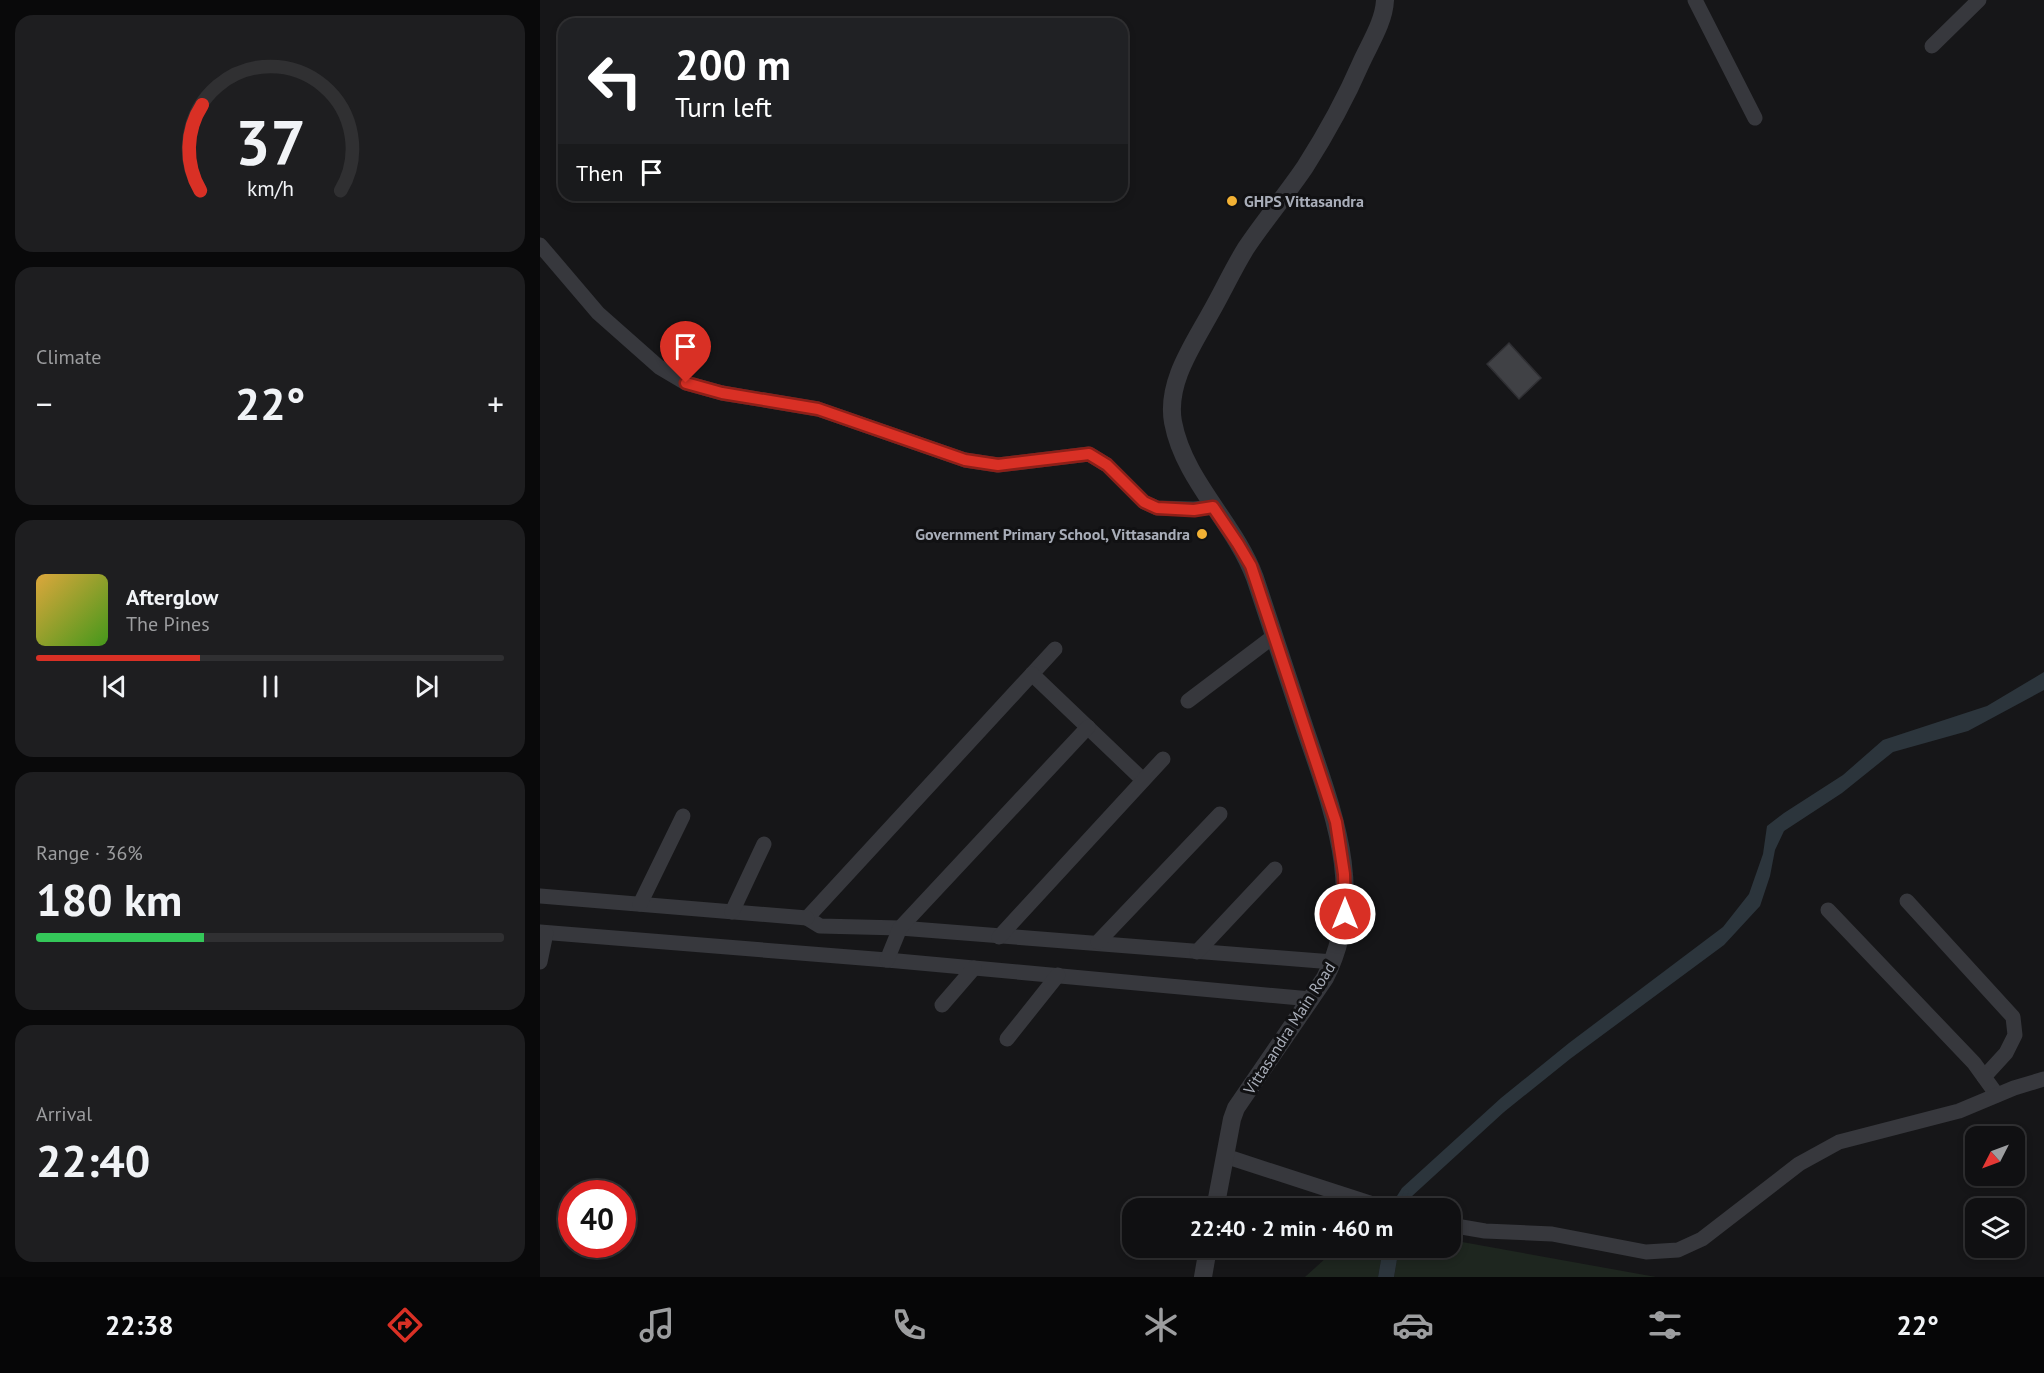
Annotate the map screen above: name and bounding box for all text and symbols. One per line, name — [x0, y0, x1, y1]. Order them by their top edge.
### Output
text: 200 m — [675, 37, 791, 92]
icon: left — [576, 42, 654, 120]
text: Turn left — [675, 90, 772, 124]
text: 37 — [235, 101, 305, 182]
icon: arrive — [635, 156, 668, 189]
text: Then — [576, 159, 623, 187]
text: km/h — [246, 174, 293, 202]
place label: GHPS Vittasandra — [1244, 191, 1364, 211]
marker: GHPS Vittasandra — [1225, 194, 1239, 208]
pin — [660, 321, 711, 383]
icon: arrive — [669, 330, 702, 363]
text: Climate — [36, 344, 102, 370]
text: 22° — [235, 374, 305, 432]
text: − — [36, 382, 53, 425]
text: + — [487, 382, 504, 425]
place label: Government Primary School, Vittasandra — [915, 524, 1190, 544]
marker: Government Primary School, Vittasandra — [1195, 527, 1209, 541]
text: Afterglow — [126, 583, 218, 611]
text: The Pines — [126, 611, 210, 637]
icon: previous — [98, 670, 131, 703]
icon: pause — [254, 670, 287, 703]
icon: next — [410, 670, 443, 703]
text: Range · 36% — [36, 840, 143, 866]
text: 180 km — [36, 870, 182, 928]
position arrow — [1313, 882, 1377, 946]
street label: Vittasandra Main Road — [1238, 958, 1339, 1099]
text: Arrival — [36, 1101, 92, 1127]
north arrow — [1965, 1126, 2025, 1186]
map controls — [1965, 1126, 2025, 1258]
text: 22:40 — [36, 1131, 150, 1189]
speed limit sign: 40 — [558, 1180, 636, 1258]
button: layers — [1965, 1198, 2025, 1258]
text: 22:40 · 2 min · 460 m — [1190, 1214, 1393, 1242]
icon: directions — [384, 1304, 426, 1346]
icon: music — [636, 1304, 678, 1346]
icon: phone — [888, 1304, 930, 1346]
icon: climate — [1140, 1304, 1182, 1346]
icon: car — [1392, 1304, 1434, 1346]
icon: filters — [1644, 1304, 1686, 1346]
text: 22:38 — [105, 1308, 174, 1342]
text: 22° — [1896, 1308, 1939, 1342]

